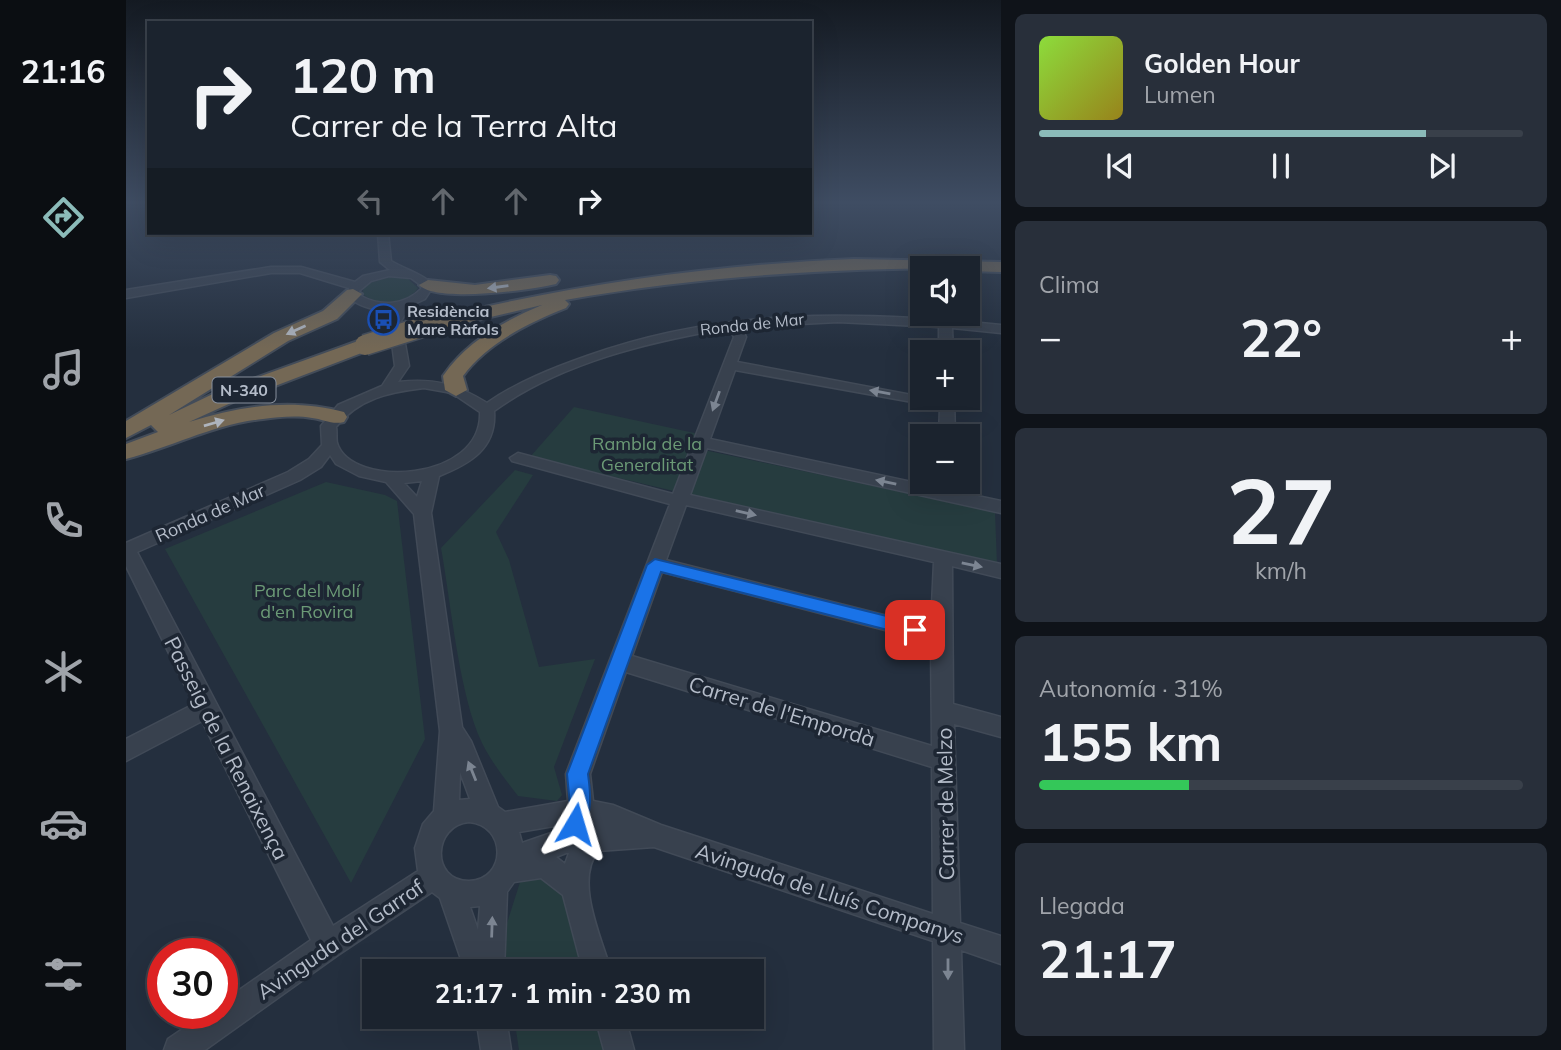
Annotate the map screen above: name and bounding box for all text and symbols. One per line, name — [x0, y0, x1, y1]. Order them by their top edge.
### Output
text: 120 m — [290, 44, 436, 105]
text: Golden Hour — [1144, 47, 1300, 80]
icon: right — [175, 49, 266, 140]
text: 21:16 — [21, 51, 105, 91]
text: Lumen — [1144, 80, 1216, 109]
text: Carrer de la Terra Alta — [290, 105, 618, 145]
icon: previous — [1101, 147, 1139, 185]
icon: pause — [1262, 147, 1300, 185]
icon: next — [1423, 147, 1461, 185]
icon: left — [351, 182, 389, 220]
icon: ahead — [424, 182, 462, 220]
icon: ahead — [497, 182, 535, 220]
icon: right — [570, 182, 608, 220]
icon: directions — [39, 193, 88, 242]
map controls — [910, 256, 980, 494]
button: sound — [910, 256, 980, 326]
text: Clima — [1039, 270, 1100, 299]
one-way arrow — [487, 282, 509, 293]
place label: Residència Mare Ràfols — [407, 301, 499, 339]
bus stop icon: Residència Mare Ràfols — [367, 303, 401, 337]
text: 22° — [1240, 305, 1322, 370]
street label: Ronda de Mar — [699, 309, 805, 339]
text: − — [1039, 313, 1062, 361]
text: + — [1500, 313, 1523, 361]
one-way arrow — [286, 324, 306, 336]
button: + — [910, 340, 980, 410]
icon: music — [39, 345, 88, 394]
road number: N-340 — [212, 378, 276, 402]
one-way arrow — [868, 386, 890, 397]
one-way arrow — [710, 391, 721, 412]
one-way arrow — [204, 418, 225, 428]
button: − — [910, 424, 980, 494]
park label: Rambla de la Generalitat — [592, 432, 702, 476]
text: 27 — [1226, 453, 1336, 567]
one-way arrow — [875, 476, 897, 487]
street label: Ronda de Mar — [152, 478, 269, 547]
icon: phone — [39, 496, 88, 545]
one-way arrow — [735, 508, 757, 519]
text: km/h — [1255, 556, 1307, 585]
one-way arrow — [961, 559, 983, 570]
park label: Parc del Molí d'en Rovira — [254, 579, 362, 623]
pin — [885, 600, 945, 660]
icon: arrive — [896, 611, 934, 649]
street label: Passeig de la Renaixença — [159, 632, 295, 864]
icon: climate — [39, 647, 88, 696]
street label: Carrer de l'Empordà — [686, 670, 878, 752]
text: Autonomía · 31% — [1039, 674, 1223, 703]
text: 155 km — [1039, 709, 1222, 774]
street label: Carrer de Melzo — [931, 727, 959, 881]
one-way arrow — [466, 760, 477, 781]
position arrow — [538, 787, 612, 861]
icon: car — [39, 799, 88, 848]
street label: Avinguda de Lluís Companys — [693, 837, 967, 949]
street label: Avinguda del Garraf — [251, 873, 429, 1005]
text: Llegada — [1039, 891, 1125, 920]
one-way arrow — [486, 916, 497, 938]
text: 21:17 — [1039, 926, 1177, 991]
speed limit sign: 30 — [147, 938, 238, 1029]
icon: filters — [39, 950, 88, 999]
one-way arrow — [942, 959, 954, 981]
text: 21:17 · 1 min · 230 m — [435, 977, 691, 1010]

